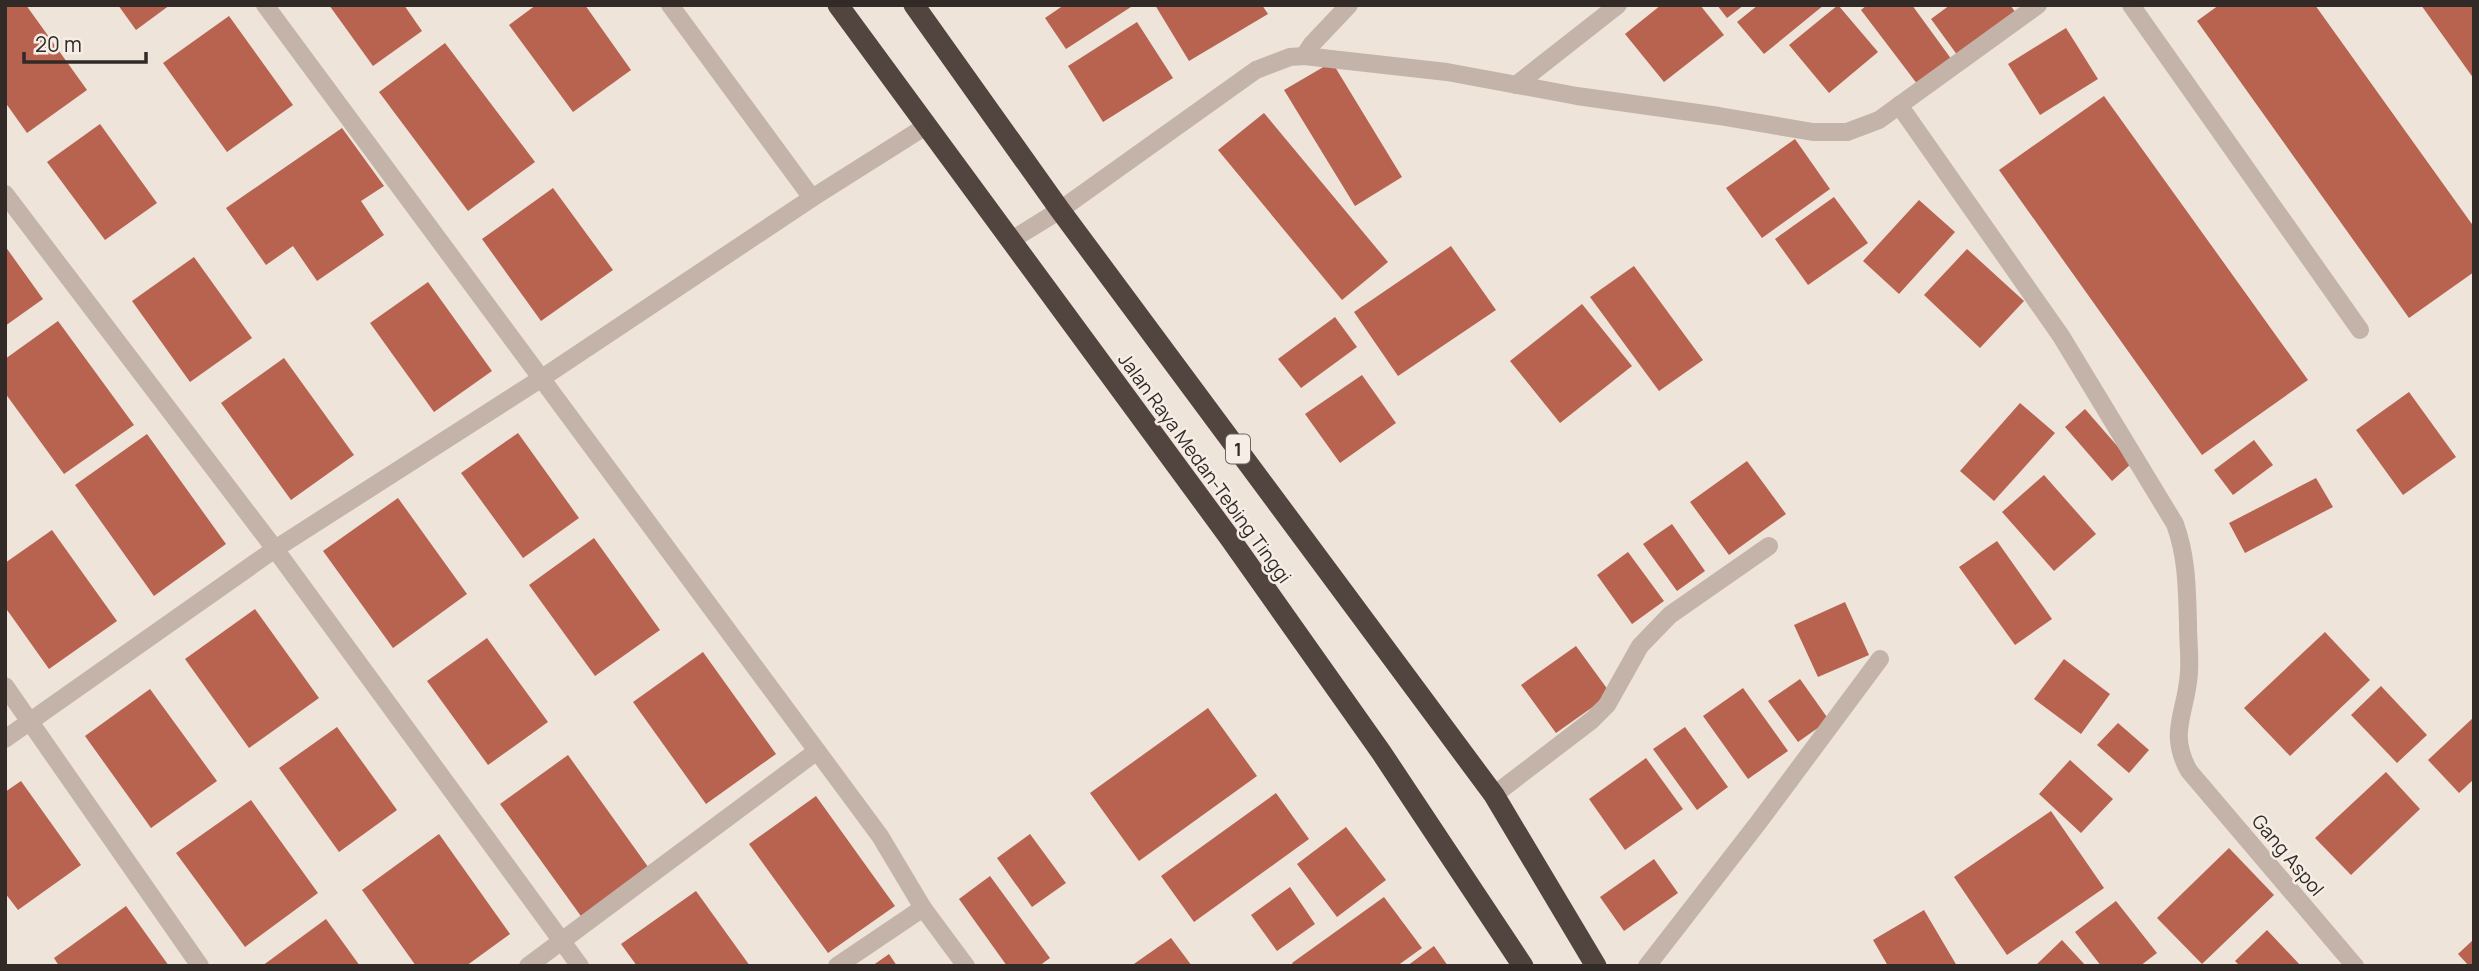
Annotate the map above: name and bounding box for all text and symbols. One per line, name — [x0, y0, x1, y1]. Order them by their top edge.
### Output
scale bar — [24, 21, 147, 65]
text: 20 m — [35, 30, 82, 58]
street label: Jalan Raya Medan-Tebing Tinggi — [1112, 348, 1298, 588]
road number: 1 — [1226, 434, 1250, 463]
street label: Gang Aspol — [2246, 809, 2330, 901]

